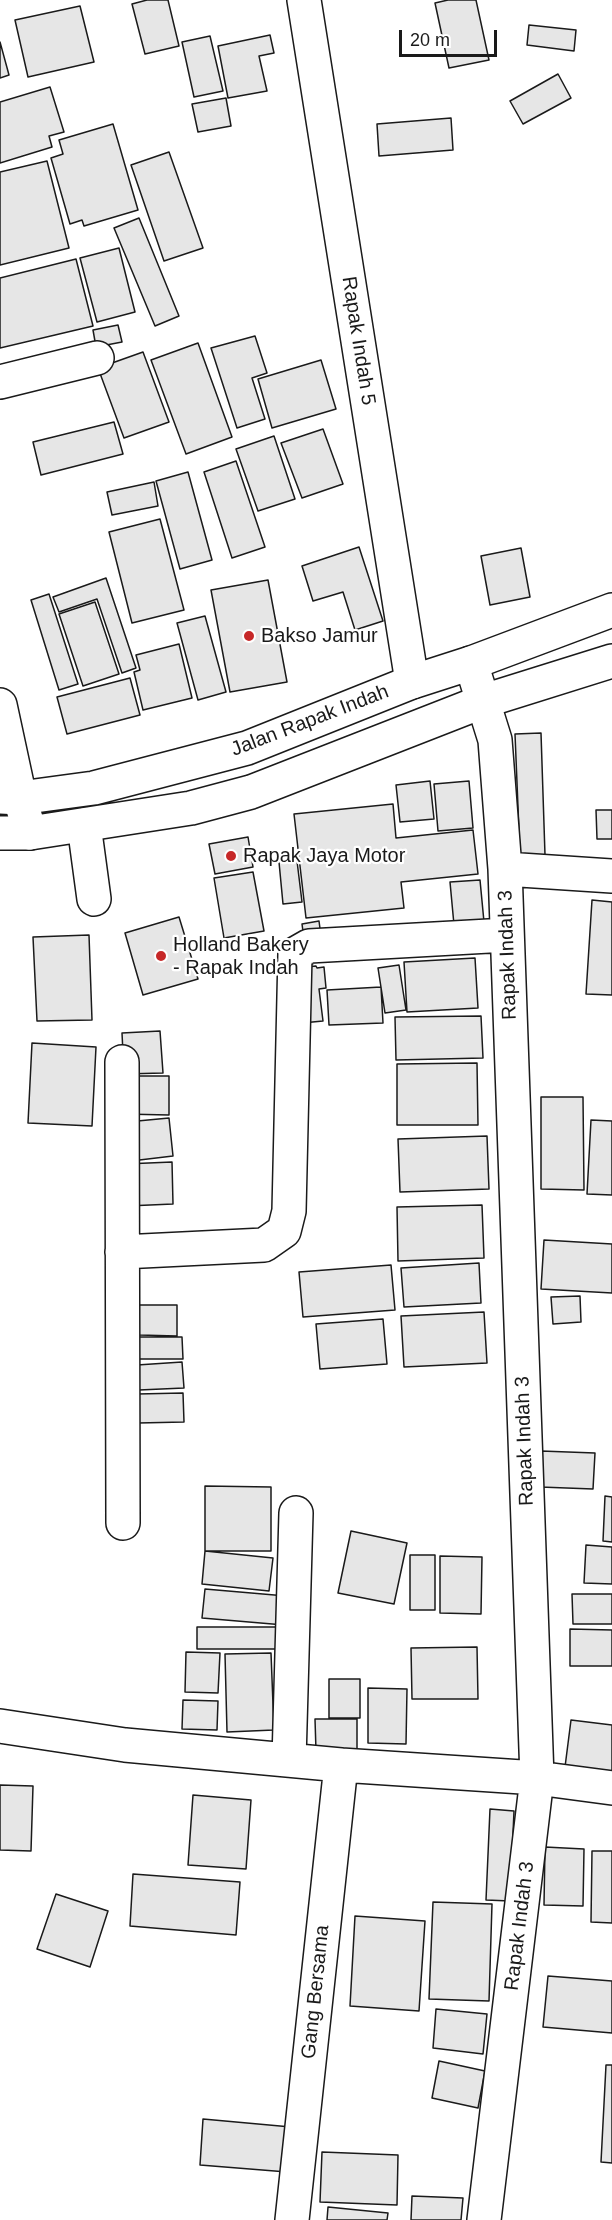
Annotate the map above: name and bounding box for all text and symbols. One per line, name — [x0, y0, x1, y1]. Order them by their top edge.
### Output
scale bar — [402, 18, 500, 56]
text: 20 m — [410, 30, 450, 50]
street label: Rapak Indah 5 — [336, 275, 380, 407]
place label: Bakso Jamur — [261, 624, 378, 648]
marker: Bakso Jamur — [242, 629, 256, 643]
street label: Jalan Rapak Indah — [228, 680, 392, 762]
place label: Rapak Jaya Motor — [243, 844, 405, 868]
marker: Rapak Jaya Motor — [224, 849, 238, 863]
street label: Rapak Indah 3 — [494, 890, 522, 1020]
place label: Holland Bakery - Rapak Indah — [173, 933, 309, 980]
marker: Holland Bakery - Rapak Indah — [154, 949, 168, 963]
street label: Rapak Indah 3 — [511, 1376, 539, 1506]
street label: Rapak Indah 3 — [500, 1860, 540, 1992]
street label: Gang Bersama — [297, 1924, 335, 2060]

